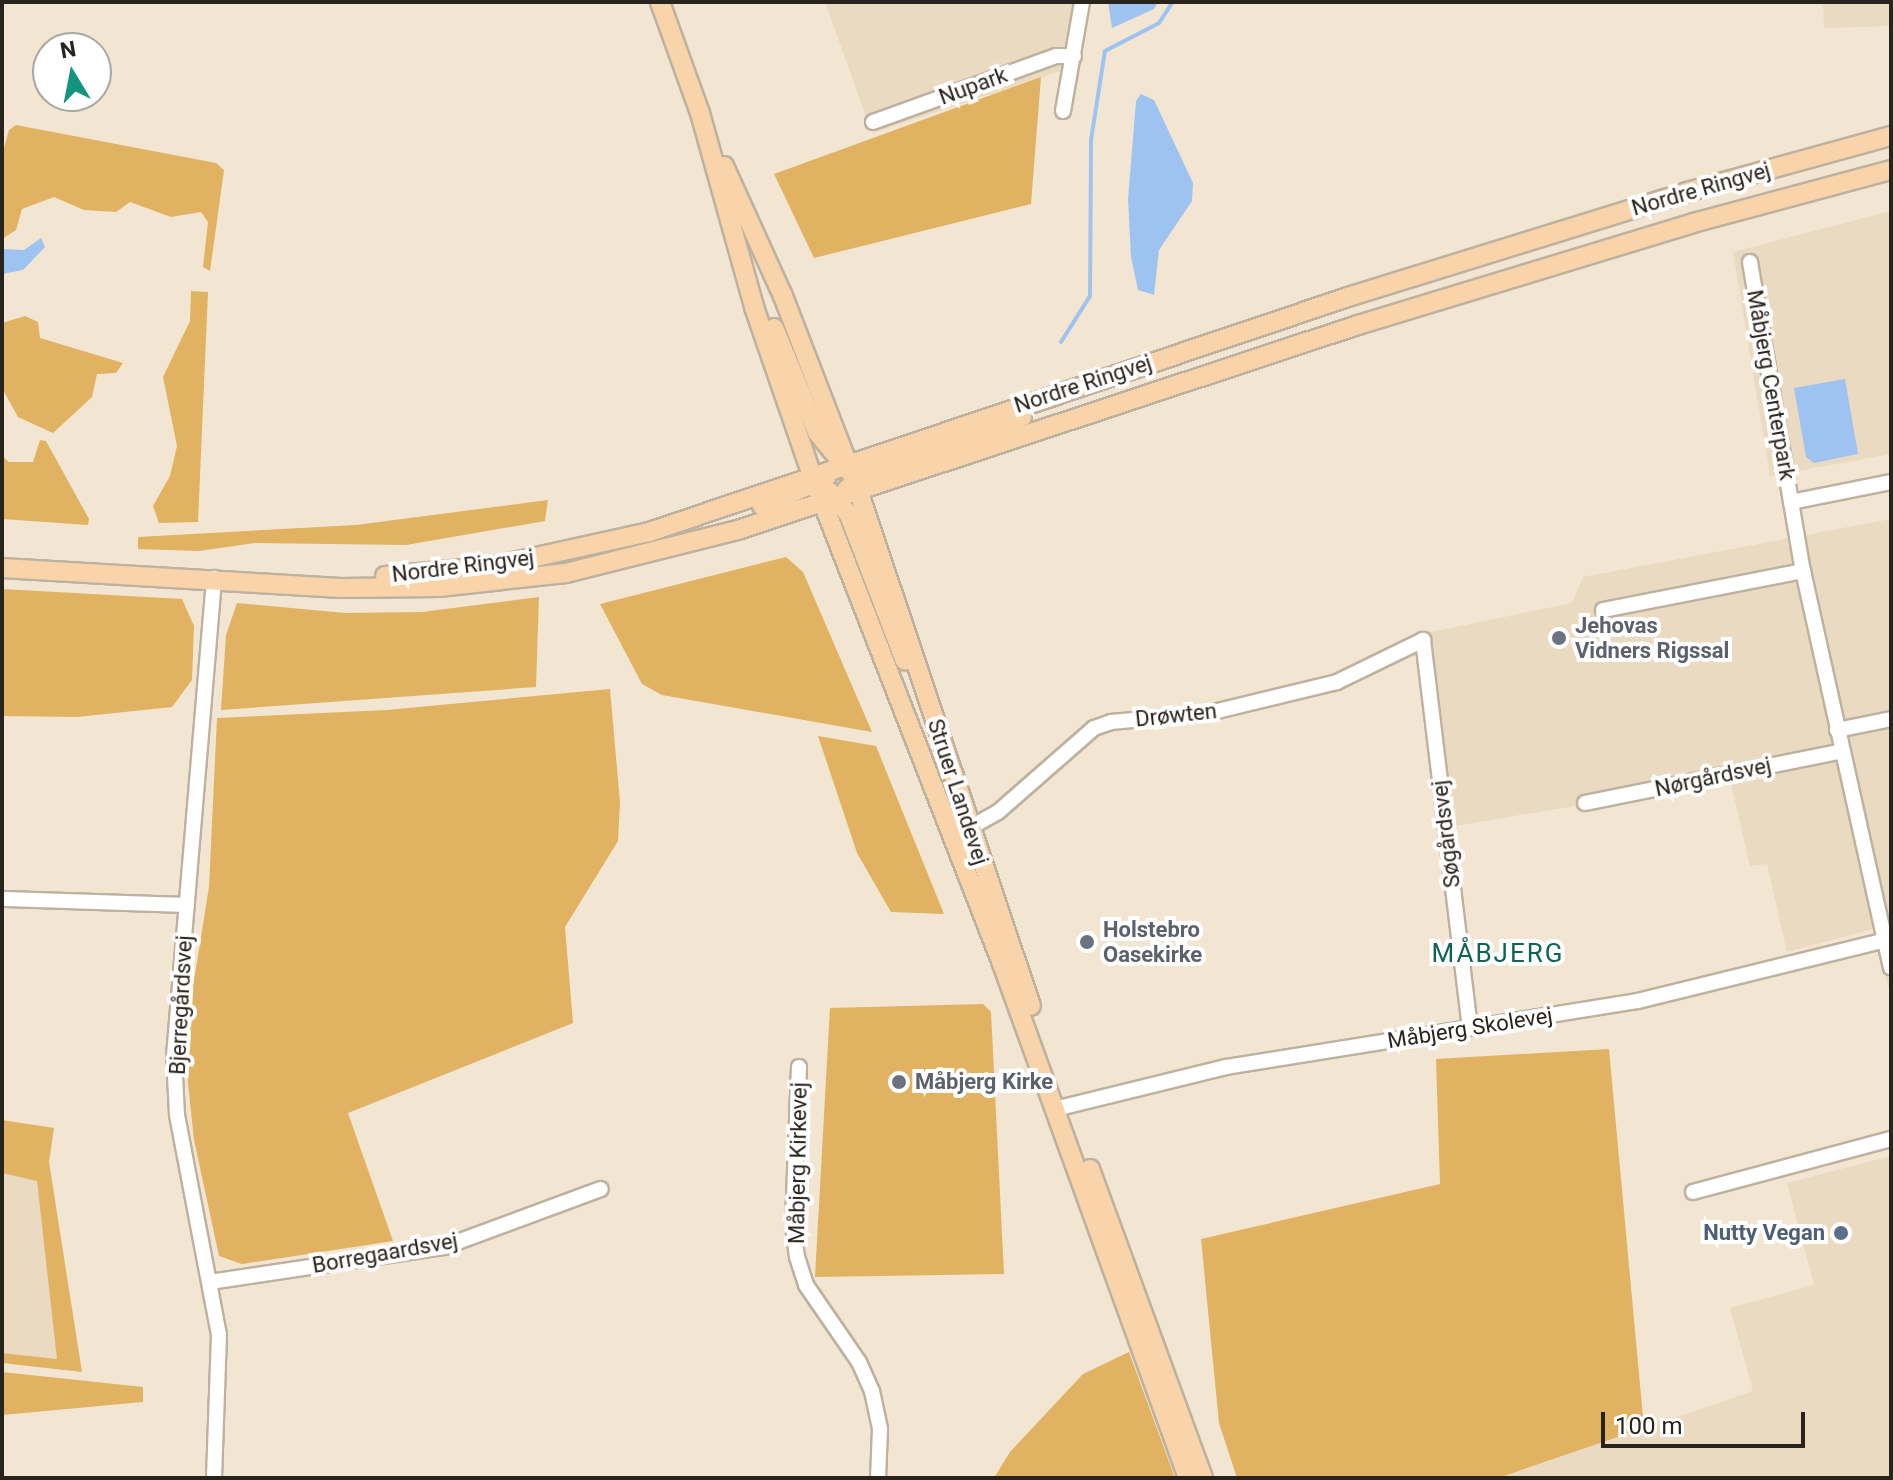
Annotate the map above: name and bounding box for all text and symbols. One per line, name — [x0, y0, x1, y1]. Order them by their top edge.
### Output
north arrow — [32, 32, 112, 112]
text: N — [58, 36, 78, 64]
street label: Nupark — [935, 61, 1011, 111]
street label: Nordre Ringvej — [1629, 157, 1773, 221]
street label: Måbjerg Centerpark — [1741, 288, 1801, 482]
street label: Nordre Ringvej — [1011, 349, 1155, 419]
street label: Nordre Ringvej — [390, 544, 536, 588]
place label: Jehovas Vidners Rigssal — [1575, 612, 1729, 664]
marker: Jehovas Vidners Rigssal — [1550, 629, 1568, 647]
street label: Drøwten — [1134, 698, 1218, 732]
street label: Struer Landevej — [922, 716, 994, 868]
street label: Nørgårdsvej — [1652, 752, 1774, 802]
street label: Søgårdsvej — [1426, 779, 1466, 889]
place label: Holstebro Oasekirke — [1103, 916, 1202, 968]
marker: Holstebro Oasekirke — [1078, 933, 1096, 951]
street label: Bjerregårdsvej — [164, 935, 198, 1075]
district label: MÅBJERG — [1432, 938, 1564, 970]
street label: Måbjerg Skolevej — [1386, 1002, 1554, 1054]
place label: Måbjerg Kirke — [915, 1069, 1053, 1095]
marker: Måbjerg Kirke — [890, 1073, 908, 1091]
street label: Måbjerg Kirkevej — [783, 1082, 813, 1244]
place label: Nutty Vegan — [1703, 1220, 1825, 1246]
marker: Nutty Vegan — [1832, 1224, 1850, 1242]
street label: Borregaardsvej — [310, 1227, 460, 1279]
scale bar — [1605, 1396, 1809, 1446]
text: 100 m — [1615, 1412, 1682, 1440]

